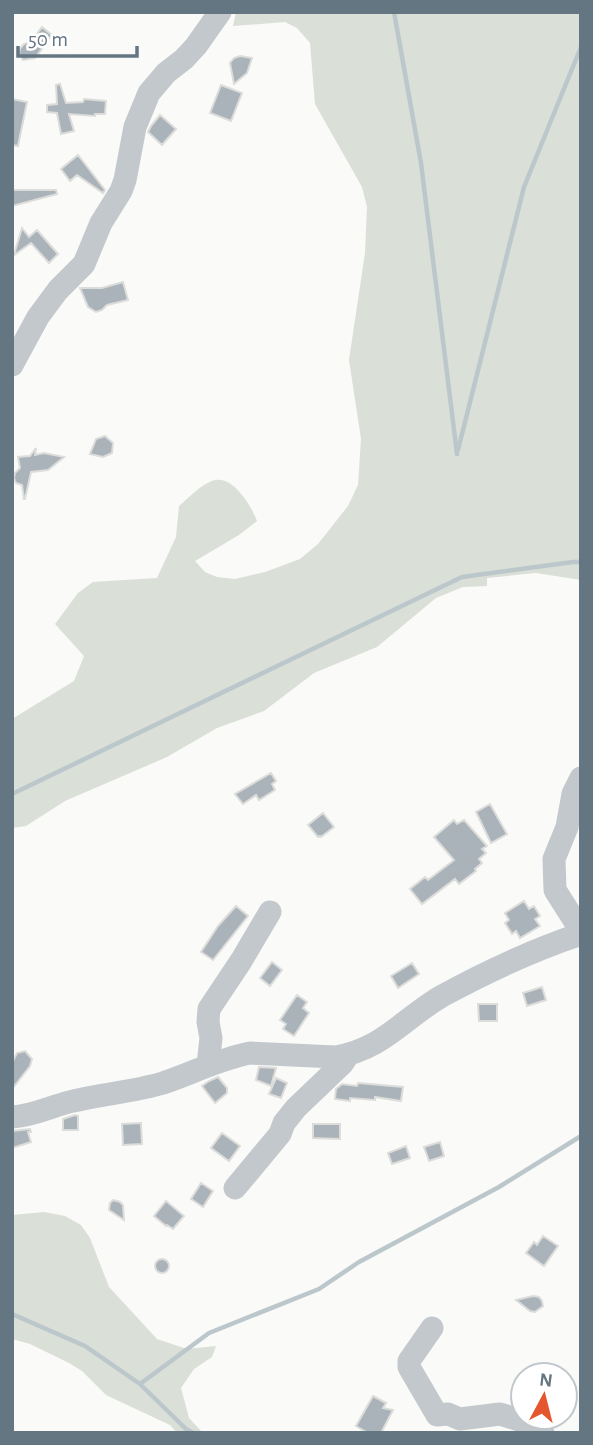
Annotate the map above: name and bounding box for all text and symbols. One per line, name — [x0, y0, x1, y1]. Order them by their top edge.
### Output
scale bar — [18, 14, 136, 58]
text: 50 m — [28, 29, 68, 50]
north arrow — [509, 1361, 579, 1431]
text: N — [538, 1370, 554, 1391]

